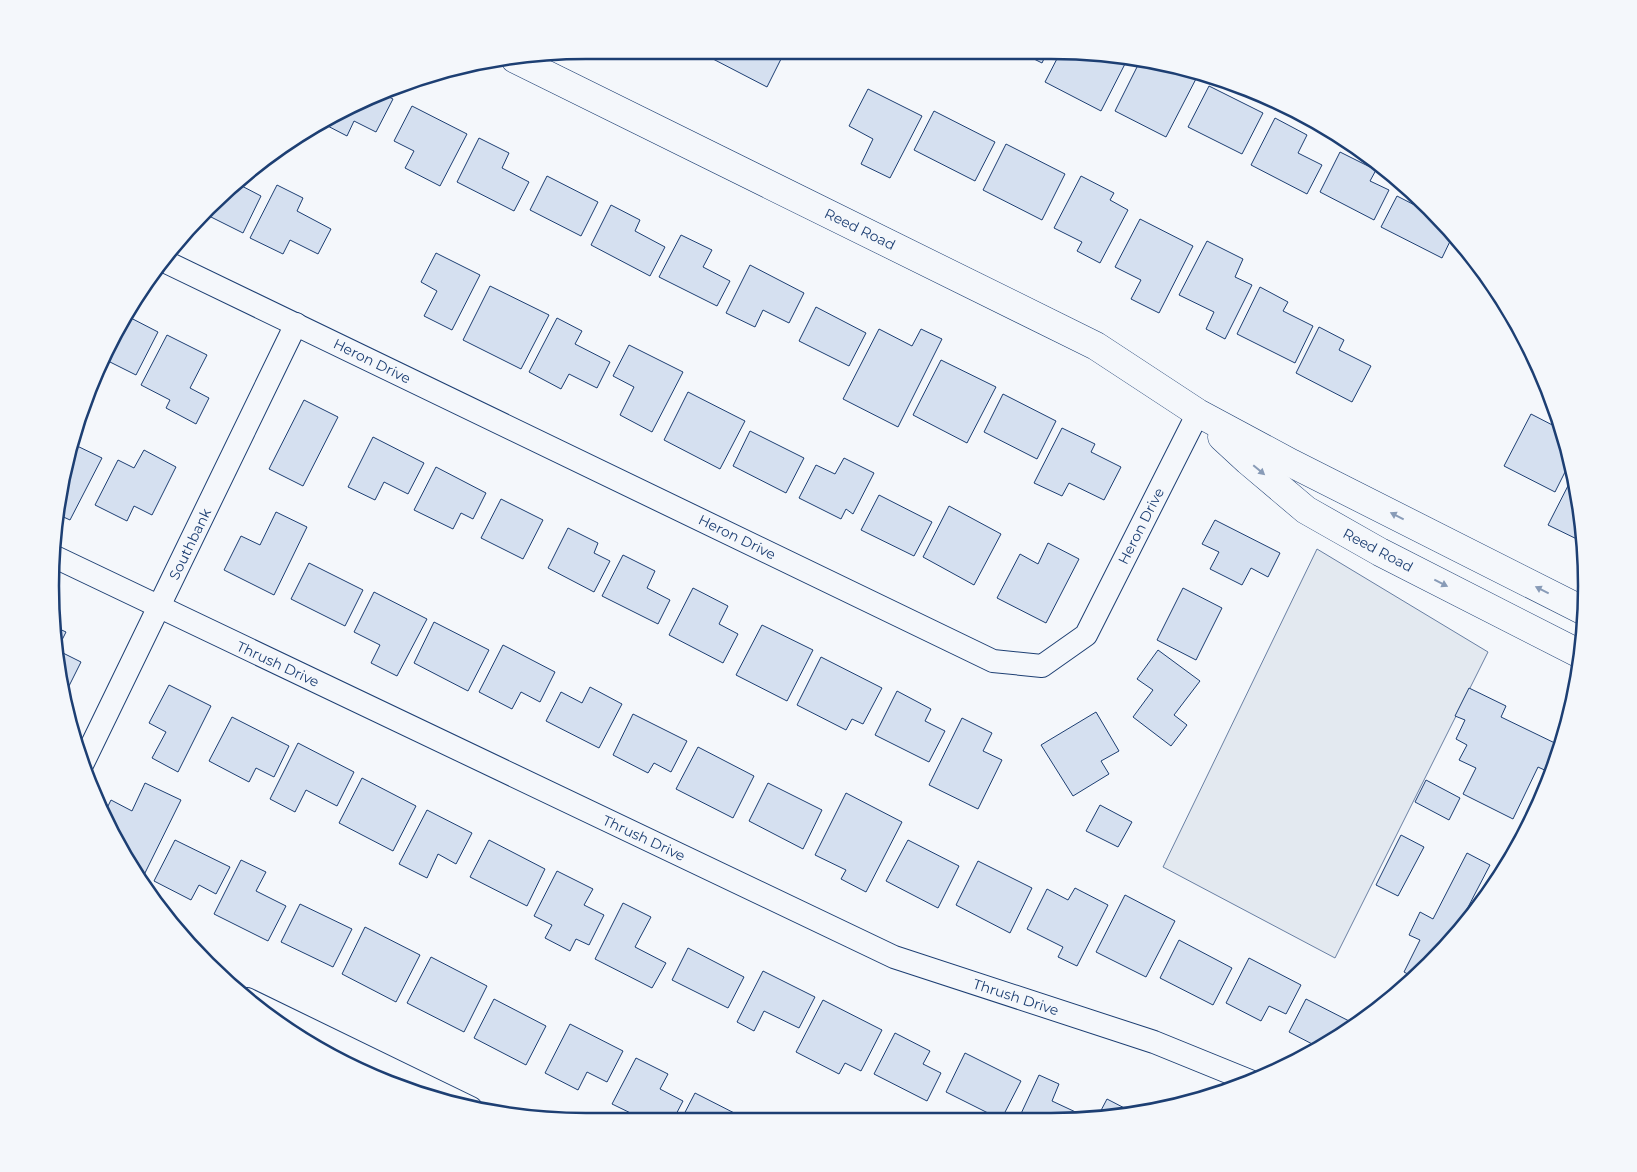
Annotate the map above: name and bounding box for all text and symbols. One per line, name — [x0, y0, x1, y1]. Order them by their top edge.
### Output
street label: Reed Road — [822, 204, 898, 254]
street label: Heron Drive — [330, 335, 414, 387]
one-way arrow — [1252, 465, 1265, 476]
street label: Heron Drive — [1114, 485, 1168, 567]
street label: Southbank — [165, 505, 215, 583]
street label: Heron Drive — [695, 511, 779, 563]
one-way arrow — [1390, 512, 1404, 520]
street label: Reed Road — [1340, 524, 1416, 576]
one-way arrow — [1434, 579, 1448, 587]
one-way arrow — [1535, 586, 1549, 594]
street label: Thrush Drive — [234, 637, 322, 691]
street label: Thrush Drive — [600, 811, 688, 865]
street label: Thrush Drive — [971, 975, 1061, 1019]

